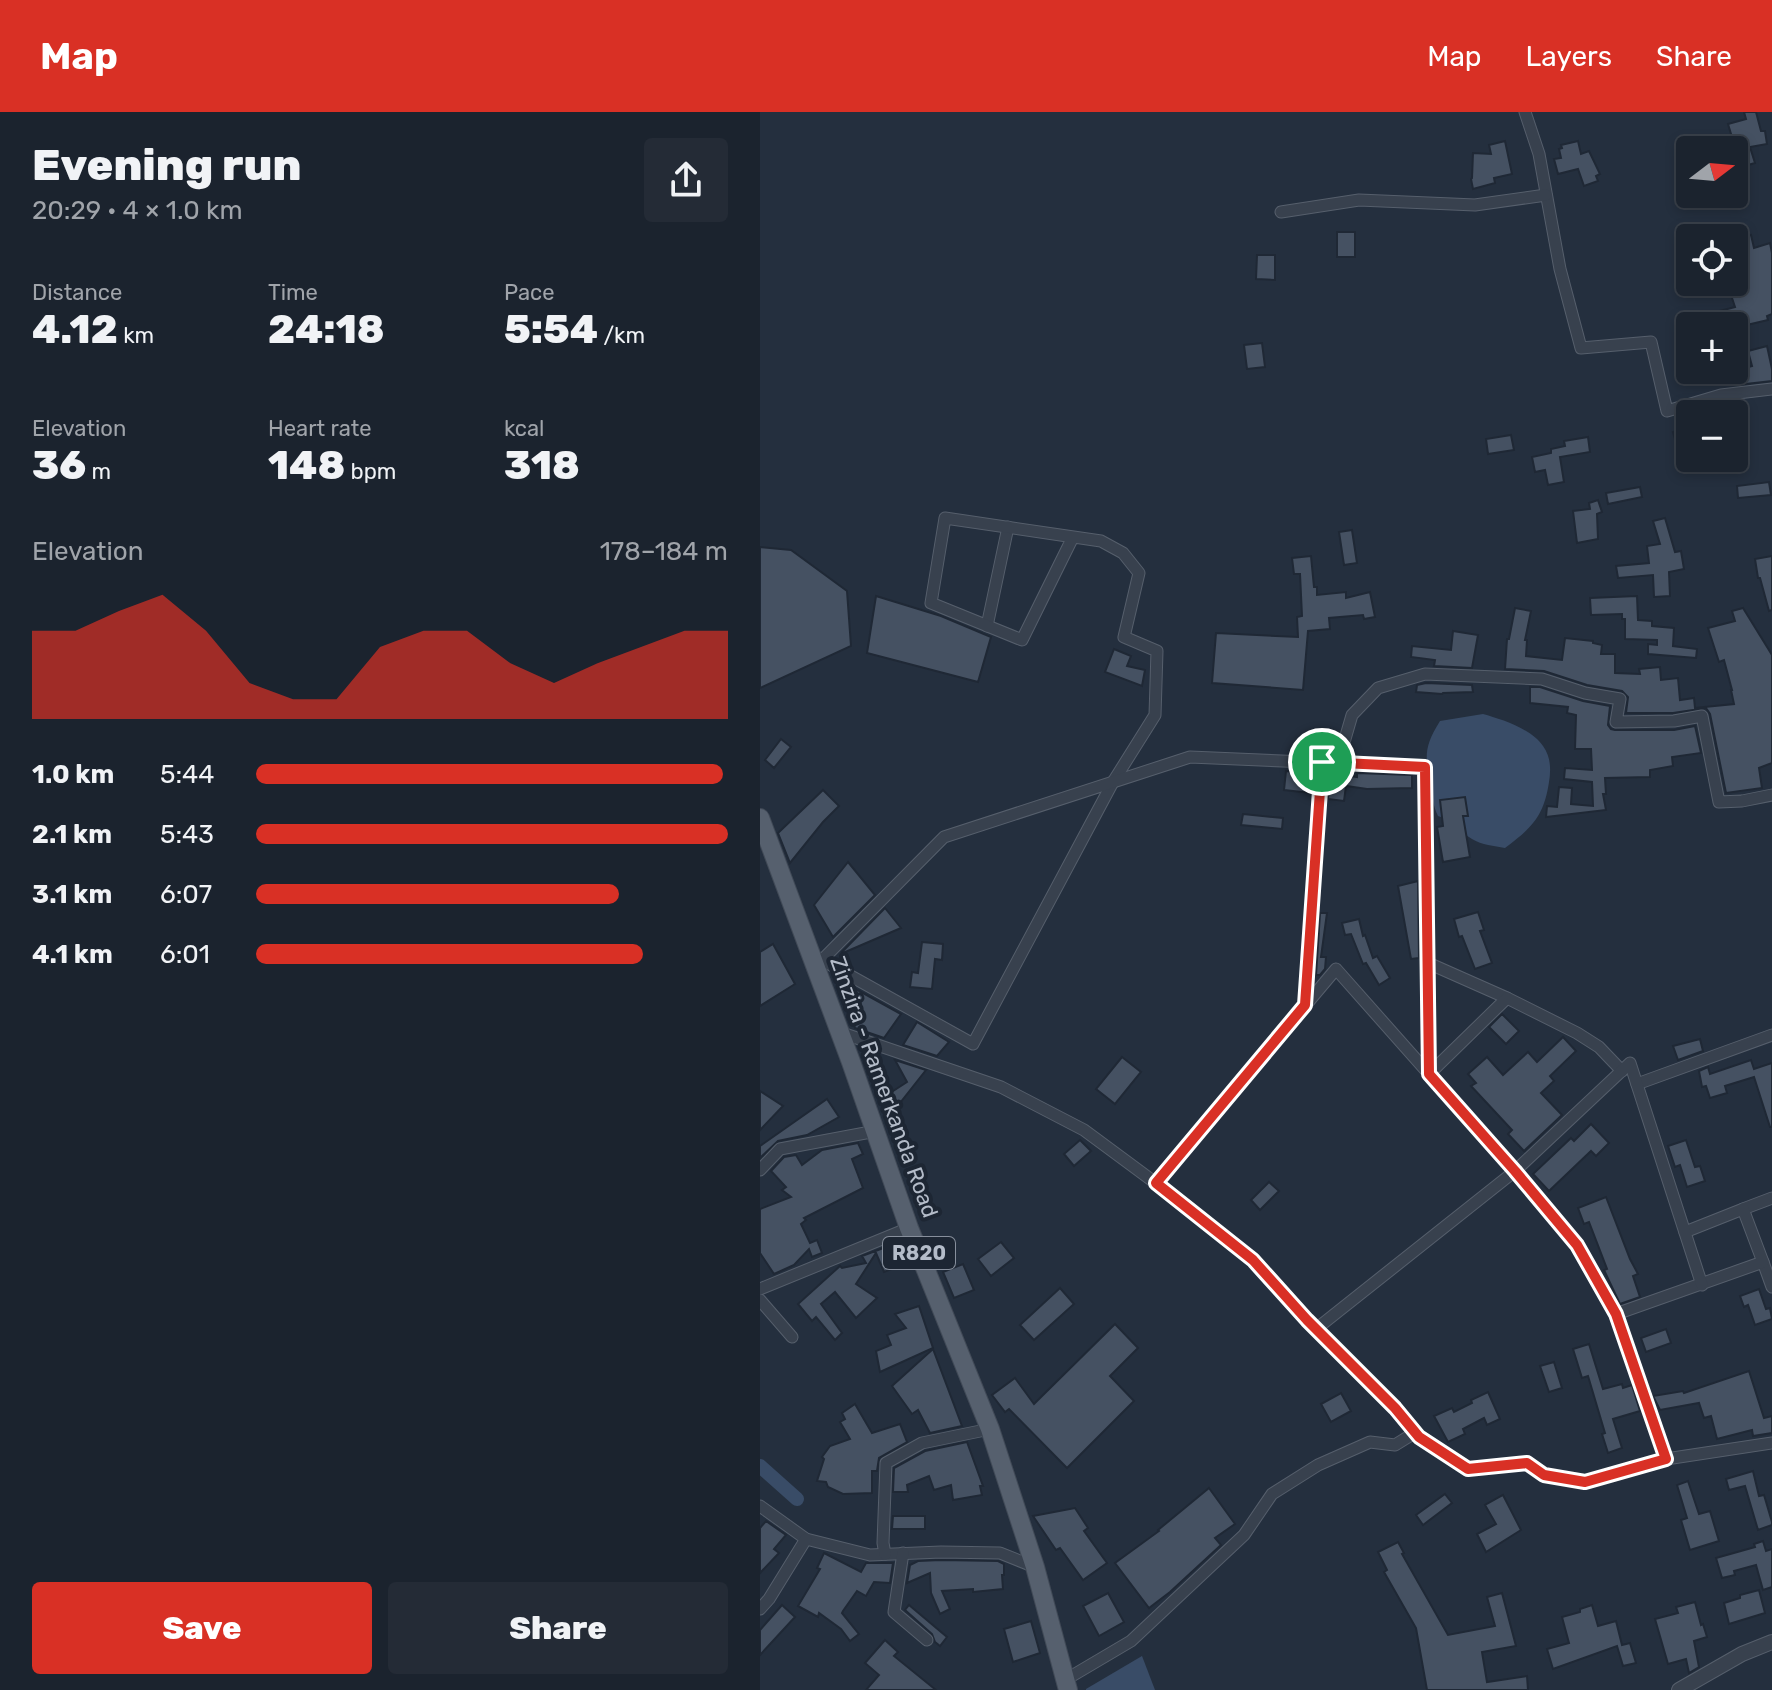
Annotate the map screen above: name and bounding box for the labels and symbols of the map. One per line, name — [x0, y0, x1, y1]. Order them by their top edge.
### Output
north arrow — [1676, 136, 1748, 208]
pin — [1288, 728, 1356, 796]
street label: Zinzira - Ramerkanda Road — [824, 953, 944, 1221]
road number: R820 — [883, 1237, 955, 1269]

